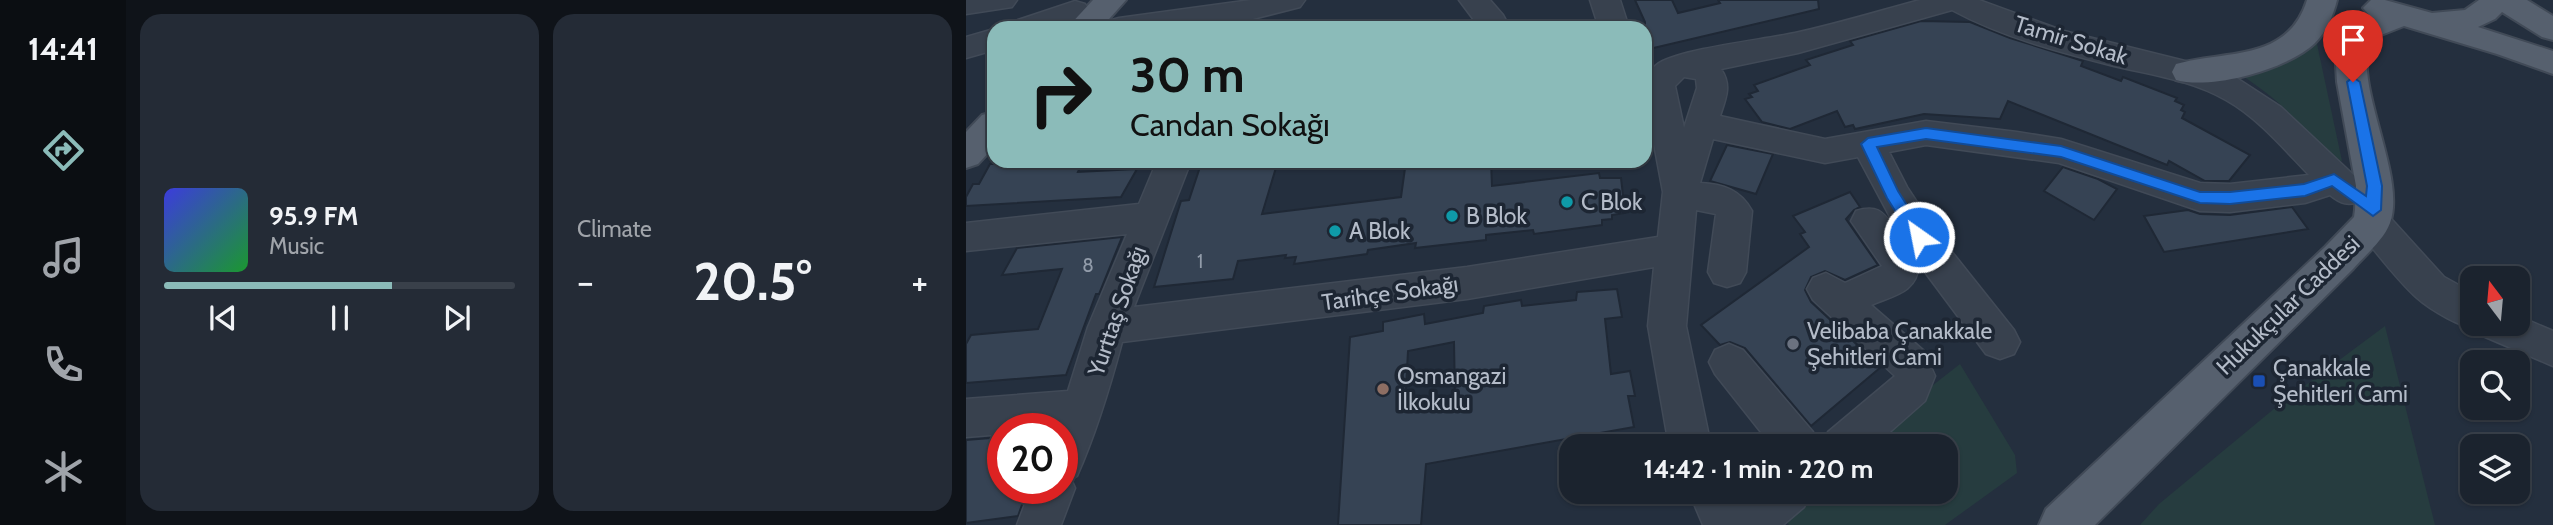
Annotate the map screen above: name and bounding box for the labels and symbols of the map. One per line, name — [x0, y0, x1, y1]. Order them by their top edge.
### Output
street label: Tamir Sokak — [2011, 10, 2132, 71]
pin — [2323, 10, 2383, 82]
place label: C Blok — [1581, 188, 1643, 216]
marker: C Blok — [1559, 194, 1575, 210]
position arrow — [1882, 200, 1956, 274]
place label: B Blok — [1466, 202, 1527, 230]
marker: B Blok — [1444, 208, 1460, 224]
place label: A Blok — [1349, 217, 1411, 245]
marker: A Blok — [1327, 223, 1343, 239]
street label: Hukukçular Caddesi — [2210, 229, 2366, 381]
street label: Yurttaş Sokağı — [1081, 242, 1152, 381]
house number: 1 — [1197, 250, 1203, 273]
house number: 8 — [1082, 254, 1094, 277]
north arrow — [2460, 266, 2530, 336]
street label: Tarihçe Sokağı — [1320, 270, 1460, 316]
place label: Velibaba Çanakkale Şehitleri Cami — [1807, 317, 1992, 371]
marker: Velibaba Çanakkale Şehitleri Cami — [1785, 336, 1801, 352]
place label: Çanakkale Şehitleri Cami — [2273, 354, 2408, 408]
place label: Osmangazi İlkokulu — [1397, 362, 1506, 416]
marker: Çanakkale Şehitleri Cami — [2251, 373, 2267, 389]
marker: Osmangazi İlkokulu — [1375, 381, 1391, 397]
speed limit sign: 20 — [987, 413, 1078, 504]

